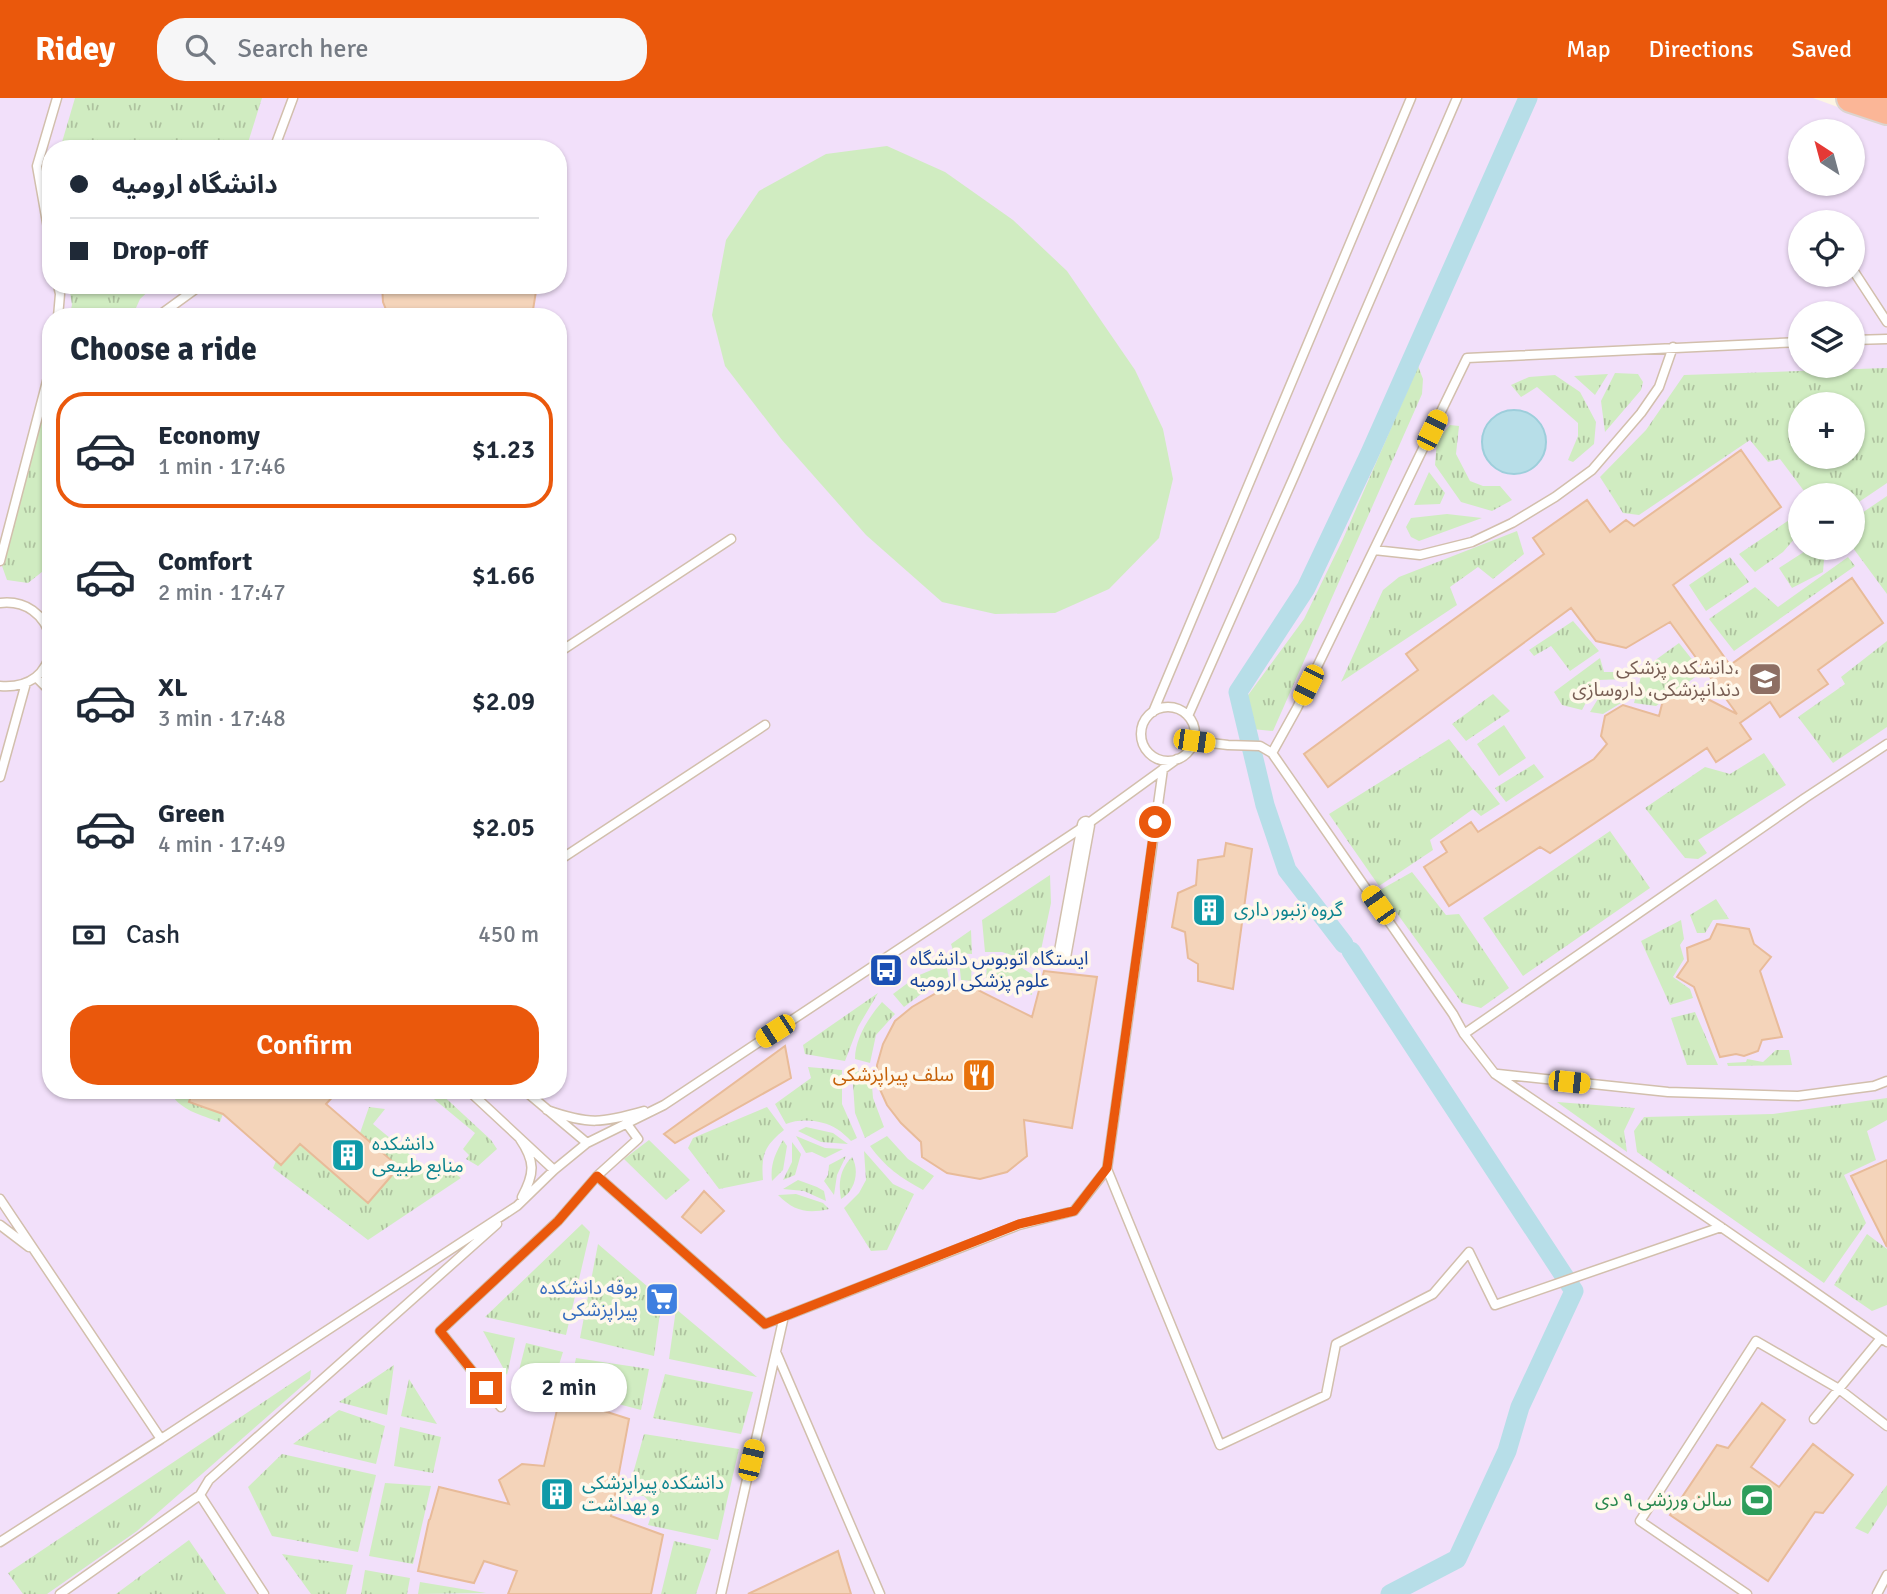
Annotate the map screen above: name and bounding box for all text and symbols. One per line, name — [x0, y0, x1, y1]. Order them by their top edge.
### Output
search box — [157, 18, 647, 81]
text: Ridey — [35, 29, 115, 70]
icon: search — [181, 30, 219, 68]
text: Search here — [237, 33, 369, 65]
text: Map — [1566, 34, 1611, 64]
text: Directions — [1649, 34, 1754, 64]
text: Saved — [1792, 34, 1852, 64]
north arrow — [1788, 119, 1866, 196]
map controls — [1788, 119, 1865, 560]
text: دانشگاه ارومیه — [112, 169, 278, 201]
button: locate — [1788, 210, 1865, 287]
text: Drop-off — [112, 235, 208, 267]
button: layers — [1788, 301, 1865, 378]
text: Choose a ride — [70, 330, 257, 369]
button: + — [1788, 392, 1865, 469]
car — [1414, 407, 1451, 453]
icon: car — [74, 419, 137, 482]
text: Economy — [158, 420, 260, 452]
text: $1.23 — [472, 434, 535, 466]
text: 1 min · 17:46 — [158, 452, 286, 481]
button: − — [1788, 483, 1865, 560]
icon: car — [74, 545, 137, 608]
text: Comfort — [158, 546, 252, 578]
text: $1.66 — [472, 560, 535, 592]
text: 2 min · 17:47 — [158, 578, 286, 607]
place label: دانشکده پزشکی، دندانپزشکی، داروسازی — [1572, 656, 1740, 702]
school or university icon: دانشکده پزشکی، دندانپزشکی، داروسازی — [1746, 660, 1784, 698]
car — [1290, 662, 1327, 708]
icon: car — [74, 671, 137, 734]
text: XL — [158, 672, 188, 704]
text: $2.09 — [472, 686, 535, 718]
text: 3 min · 17:48 — [158, 704, 286, 733]
car — [1172, 728, 1217, 754]
icon: car — [74, 797, 137, 860]
text: Green — [158, 798, 225, 830]
route start — [1139, 806, 1171, 838]
text: $2.05 — [472, 812, 535, 844]
text: 4 min · 17:49 — [158, 830, 286, 859]
car — [1358, 882, 1399, 928]
building icon: گروه زنبور داری — [1190, 891, 1228, 929]
place label: گروه زنبور داری — [1234, 898, 1344, 922]
icon: cash — [70, 916, 108, 954]
text: Cash — [126, 919, 180, 951]
text: 450 m — [478, 920, 539, 949]
place label: ایستگاه اتوبوس دانشگاه علوم پزشکی ارومیه — [910, 947, 1089, 995]
bus stop icon: ایستگاه اتوبوس دانشگاه علوم پزشکی ارومیه — [867, 951, 905, 989]
button: Confirm — [70, 1005, 539, 1085]
car — [752, 1011, 799, 1051]
restaurant icon: سلف پیراپزشکی — [960, 1056, 998, 1094]
place label: سلف پیراپزشکی — [833, 1063, 954, 1087]
car — [1548, 1069, 1591, 1095]
place label: دانشکده منابع طبیعی — [372, 1132, 464, 1180]
building icon: دانشکده منابع طبیعی — [329, 1136, 367, 1174]
place label: بوفه دانشکده پیراپزشکی — [540, 1276, 638, 1322]
supermarket icon: بوفه دانشکده پیراپزشکی — [643, 1280, 681, 1318]
callout: 2 min — [510, 1364, 626, 1412]
route end — [470, 1372, 502, 1404]
text: 2 min — [541, 1373, 597, 1402]
car — [737, 1437, 766, 1483]
place label: دانشکده پیراپزشکی و بهداشت — [582, 1471, 724, 1517]
building icon: دانشکده پیراپزشکی و بهداشت — [538, 1475, 576, 1513]
sports icon: سالن ورزشی ۹ دی — [1738, 1481, 1776, 1519]
place label: سالن ورزشی ۹ دی — [1595, 1488, 1732, 1512]

